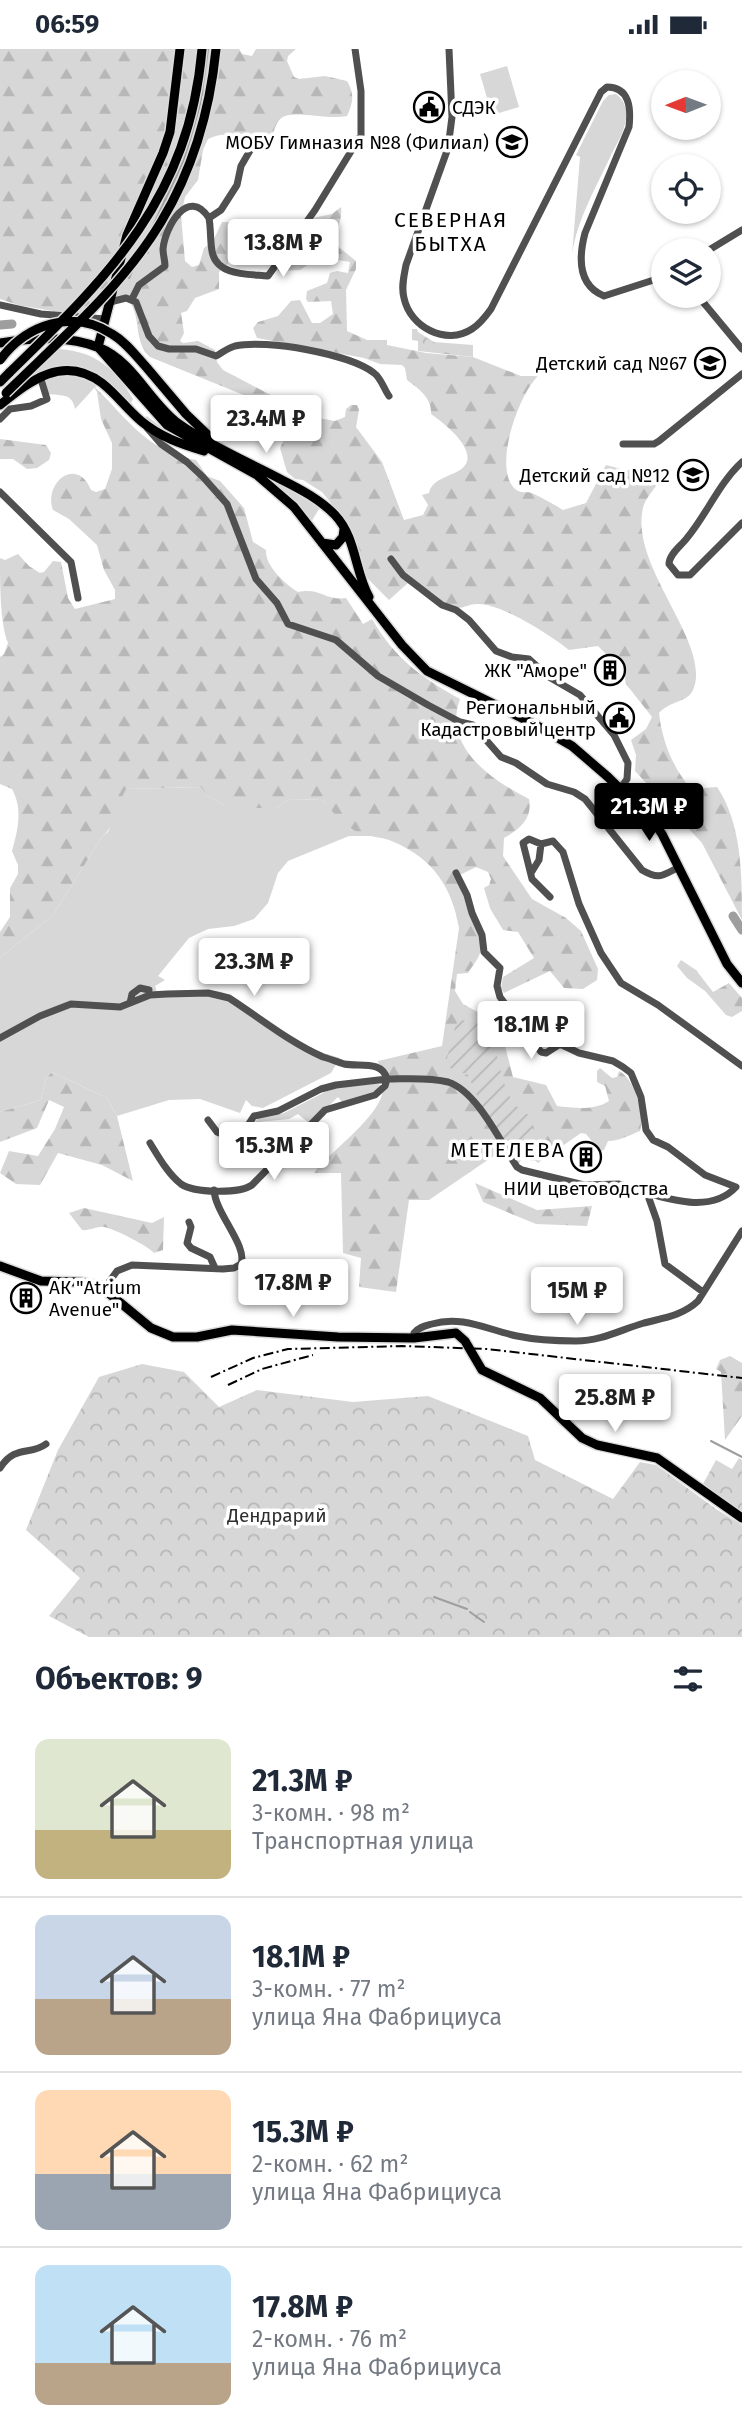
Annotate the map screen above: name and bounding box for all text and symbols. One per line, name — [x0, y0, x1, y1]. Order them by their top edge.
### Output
text: 06:59 — [35, 9, 99, 40]
north arrow — [651, 70, 721, 140]
map controls — [651, 70, 721, 308]
public building icon: СДЭК — [412, 90, 446, 124]
place label: СДЭК — [452, 96, 496, 119]
school or university icon: МОБУ Гимназия №8 (Филиал) — [495, 125, 529, 159]
place label: МОБУ Гимназия №8 (Филиал) — [225, 131, 489, 154]
button: locate — [651, 154, 721, 224]
district label: СЕВЕРНАЯ БЫТХА — [394, 207, 508, 257]
pin: 13.8M ₽ — [218, 219, 348, 279]
text: 13.8M ₽ — [244, 228, 322, 256]
button: layers — [651, 238, 721, 308]
school or university icon: Детский сад №67 — [693, 346, 727, 380]
place label: Детский сад №67 — [535, 352, 687, 375]
pin: 23.4M ₽ — [201, 395, 331, 455]
text: 23.4M ₽ — [227, 404, 305, 432]
school or university icon: Детский сад №12 — [676, 458, 710, 492]
place label: Детский сад №12 — [519, 464, 670, 487]
building icon: ЖК "Аморе" — [593, 653, 627, 687]
place label: ЖК "Аморе" — [484, 659, 587, 682]
place label: Региональный Кадастровый центр — [420, 696, 596, 741]
public building icon: Региональный Кадастровый центр — [602, 701, 636, 735]
pin: 21.3M ₽ — [584, 783, 714, 843]
text: 21.3M ₽ — [610, 792, 688, 820]
pin: 23.3M ₽ — [189, 939, 319, 998]
text: 23.3M ₽ — [215, 947, 293, 975]
pin: 18.1M ₽ — [466, 1002, 596, 1061]
text: 18.1M ₽ — [493, 1010, 569, 1038]
pin: 15.3M ₽ — [209, 1123, 339, 1182]
text: 15.3M ₽ — [235, 1131, 313, 1159]
district label: МЕТЕЛЕВА — [450, 1137, 566, 1163]
building icon: НИИ цветоводства — [569, 1140, 603, 1174]
place label: НИИ цветоводства — [503, 1177, 669, 1200]
pin: 17.8M ₽ — [228, 1259, 358, 1319]
pin: 15M ₽ — [528, 1267, 626, 1327]
text: 17.8M ₽ — [254, 1268, 332, 1296]
place label: АК "Atrium Avenue" — [49, 1276, 141, 1321]
text: 15M ₽ — [547, 1276, 607, 1304]
building icon: АК "Atrium Avenue" — [9, 1281, 43, 1315]
pin: 25.8M ₽ — [550, 1375, 680, 1434]
text: 25.8M ₽ — [575, 1383, 655, 1411]
park label: Дендрарий — [226, 1504, 327, 1527]
icon: filters — [669, 1660, 707, 1698]
text: Объектов: 9 — [35, 1661, 202, 1697]
text: 21.3M ₽ — [252, 1763, 353, 1799]
icon: home — [91, 1767, 175, 1851]
text: 3-комн. · 98 m² — [252, 1799, 410, 1827]
text: Транспортная улица — [252, 1827, 474, 1855]
text: 18.1M ₽ — [252, 1939, 350, 1975]
icon: home — [91, 1943, 175, 2027]
text: 3-комн. · 77 m² — [252, 1975, 406, 2003]
text: улица Яна Фабрициуса — [252, 2003, 502, 2031]
text: 15.3M ₽ — [252, 2114, 354, 2150]
icon: home — [91, 2118, 175, 2202]
text: 2-комн. · 62 m² — [252, 2150, 408, 2178]
text: улица Яна Фабрициуса — [252, 2178, 502, 2206]
text: 17.8M ₽ — [252, 2289, 353, 2325]
icon: home — [91, 2293, 175, 2377]
text: 2-комн. · 76 m² — [252, 2325, 407, 2353]
text: улица Яна Фабрициуса — [252, 2353, 502, 2381]

